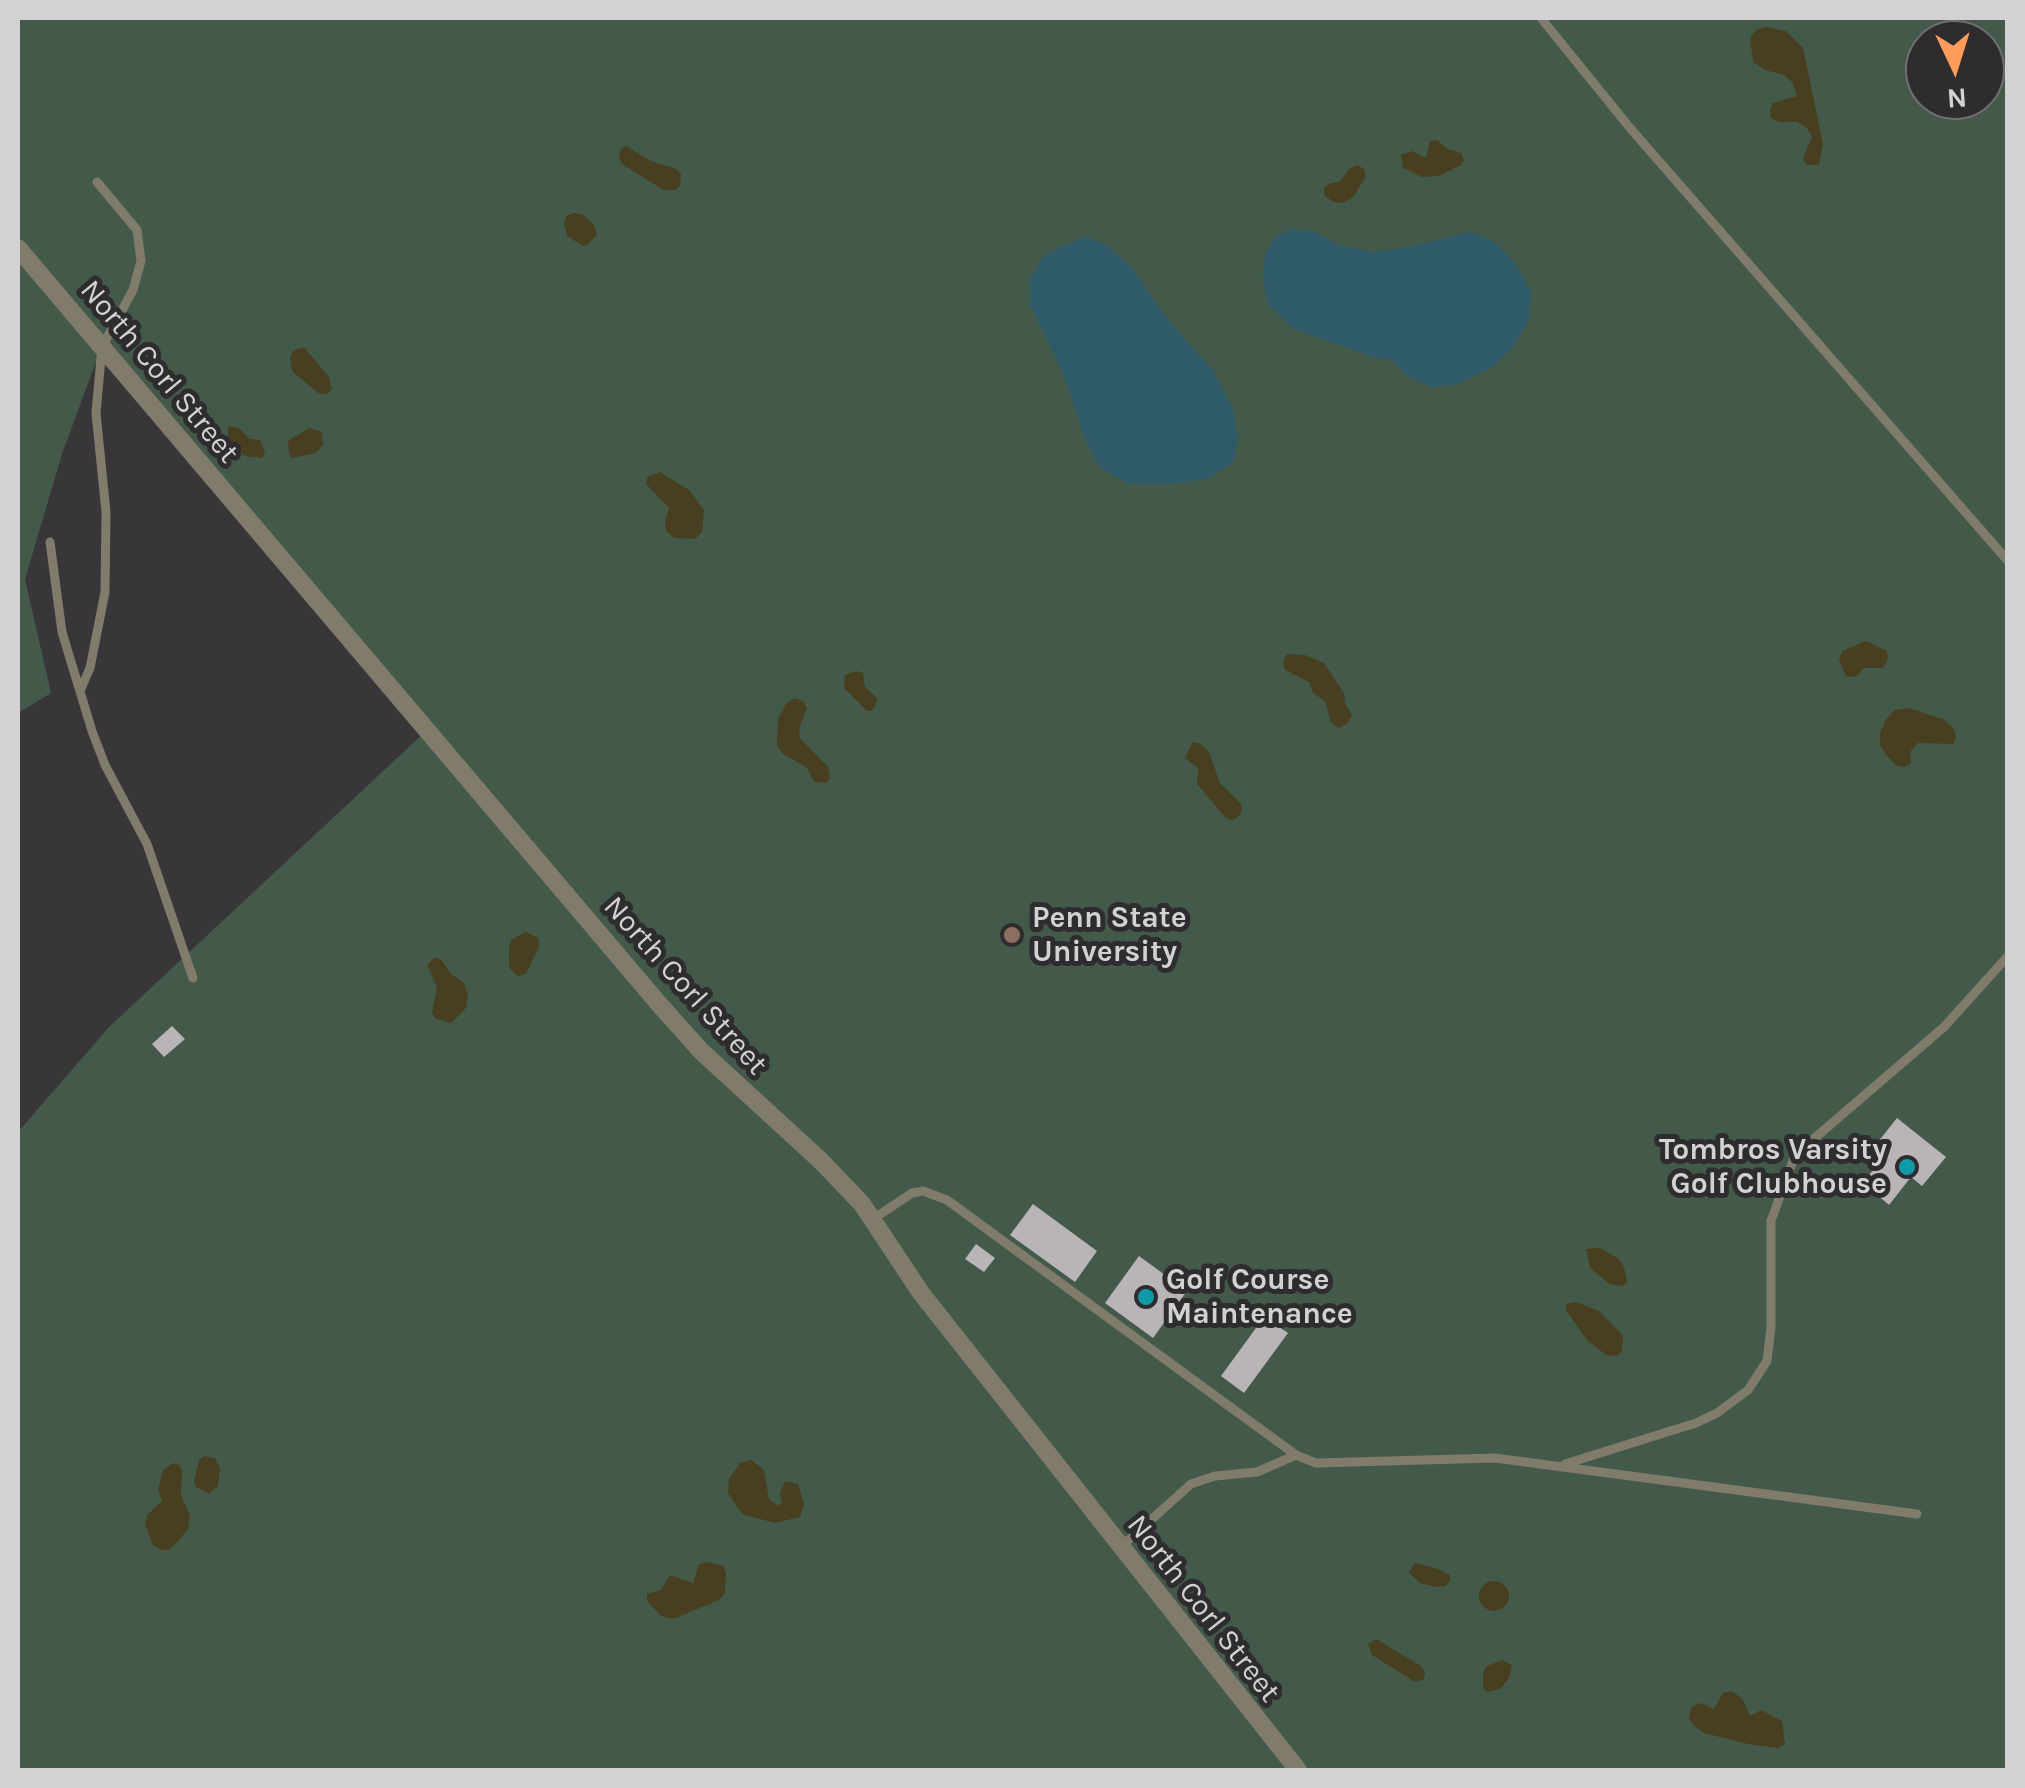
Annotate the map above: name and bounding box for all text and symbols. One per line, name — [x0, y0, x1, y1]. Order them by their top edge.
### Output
north arrow — [1905, 20, 2005, 120]
text: N — [1946, 81, 1968, 116]
street label: North Corl Street — [72, 273, 246, 471]
street label: North Corl Street — [595, 889, 775, 1083]
place label: Penn State University — [1032, 900, 1187, 970]
marker: Penn State University — [1001, 924, 1023, 946]
place label: Tombros Varsity Golf Clubhouse — [1659, 1132, 1887, 1202]
marker: Tombros Varsity Golf Clubhouse — [1896, 1156, 1918, 1178]
place label: Golf Course Maintenance — [1166, 1262, 1353, 1332]
marker: Golf Course Maintenance — [1135, 1286, 1157, 1308]
street label: North Corl Street — [1119, 1508, 1287, 1710]

